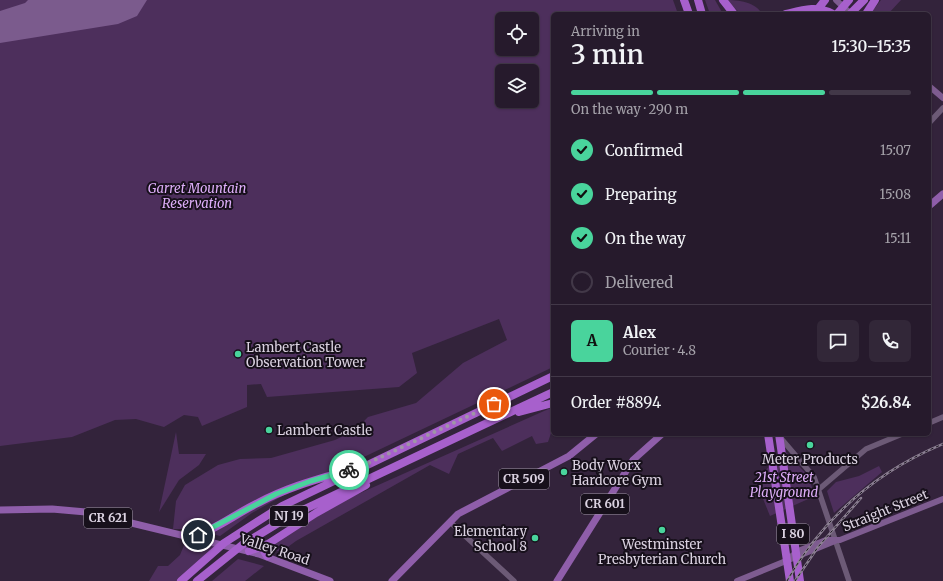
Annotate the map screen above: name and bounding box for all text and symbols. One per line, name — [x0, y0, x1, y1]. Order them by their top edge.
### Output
map controls — [495, 12, 539, 108]
button: locate — [495, 12, 539, 56]
text: Arriving in — [571, 23, 640, 40]
text: 15:30–15:35 — [831, 37, 911, 56]
text: 3 min — [571, 38, 644, 71]
button: layers — [495, 64, 539, 108]
text: On the way · 290 m — [571, 101, 688, 118]
icon: check — [571, 139, 593, 161]
text: Confirmed — [605, 141, 683, 160]
text: 15:07 — [880, 142, 911, 159]
park label: Garret Mountain Reservation — [148, 180, 246, 212]
icon: check — [571, 183, 593, 205]
text: Preparing — [605, 185, 677, 204]
text: 15:08 — [880, 186, 911, 203]
icon: check — [571, 227, 593, 249]
text: On the way — [605, 229, 686, 248]
text: 15:11 — [885, 230, 911, 247]
text: Delivered — [605, 273, 673, 292]
button: chat — [817, 320, 859, 362]
button: phone — [869, 320, 911, 362]
text: Alex — [623, 323, 656, 342]
text: A — [587, 331, 597, 350]
place label: Lambert Castle Observation Tower — [246, 339, 365, 371]
text: Courier · 4.8 — [623, 342, 696, 359]
marker: Lambert Castle Observation Tower — [233, 349, 243, 359]
pin — [477, 387, 511, 421]
icon: bag — [483, 393, 505, 415]
text: Order #8894 — [571, 393, 661, 412]
text: $26.84 — [861, 393, 911, 412]
place label: Lambert Castle — [277, 422, 372, 439]
marker: Lambert Castle — [264, 425, 274, 435]
marker: Meter Products — [805, 440, 815, 450]
courier — [329, 450, 369, 490]
place label: Meter Products — [762, 451, 858, 468]
place label: Body Worx Hardcore Gym — [572, 457, 662, 489]
icon: bike — [338, 459, 360, 481]
marker: Body Worx Hardcore Gym — [559, 467, 569, 477]
road number: CR 509 — [499, 469, 549, 489]
park label: 21st Street Playground — [750, 469, 819, 501]
street label: Straight Street — [840, 486, 931, 535]
road number: CR 601 — [581, 494, 629, 514]
road number: NJ 19 — [270, 506, 308, 526]
road number: CR 621 — [84, 508, 132, 528]
pin — [181, 518, 215, 552]
place label: Elementary School 8 — [454, 523, 527, 555]
icon: home — [187, 524, 209, 546]
road number: I 80 — [777, 524, 809, 544]
marker: Westminster Presbyterian Church — [657, 525, 667, 535]
street label: Valley Road — [237, 530, 312, 569]
marker: Elementary School 8 — [530, 533, 540, 543]
place label: Westminster Presbyterian Church — [598, 536, 726, 568]

